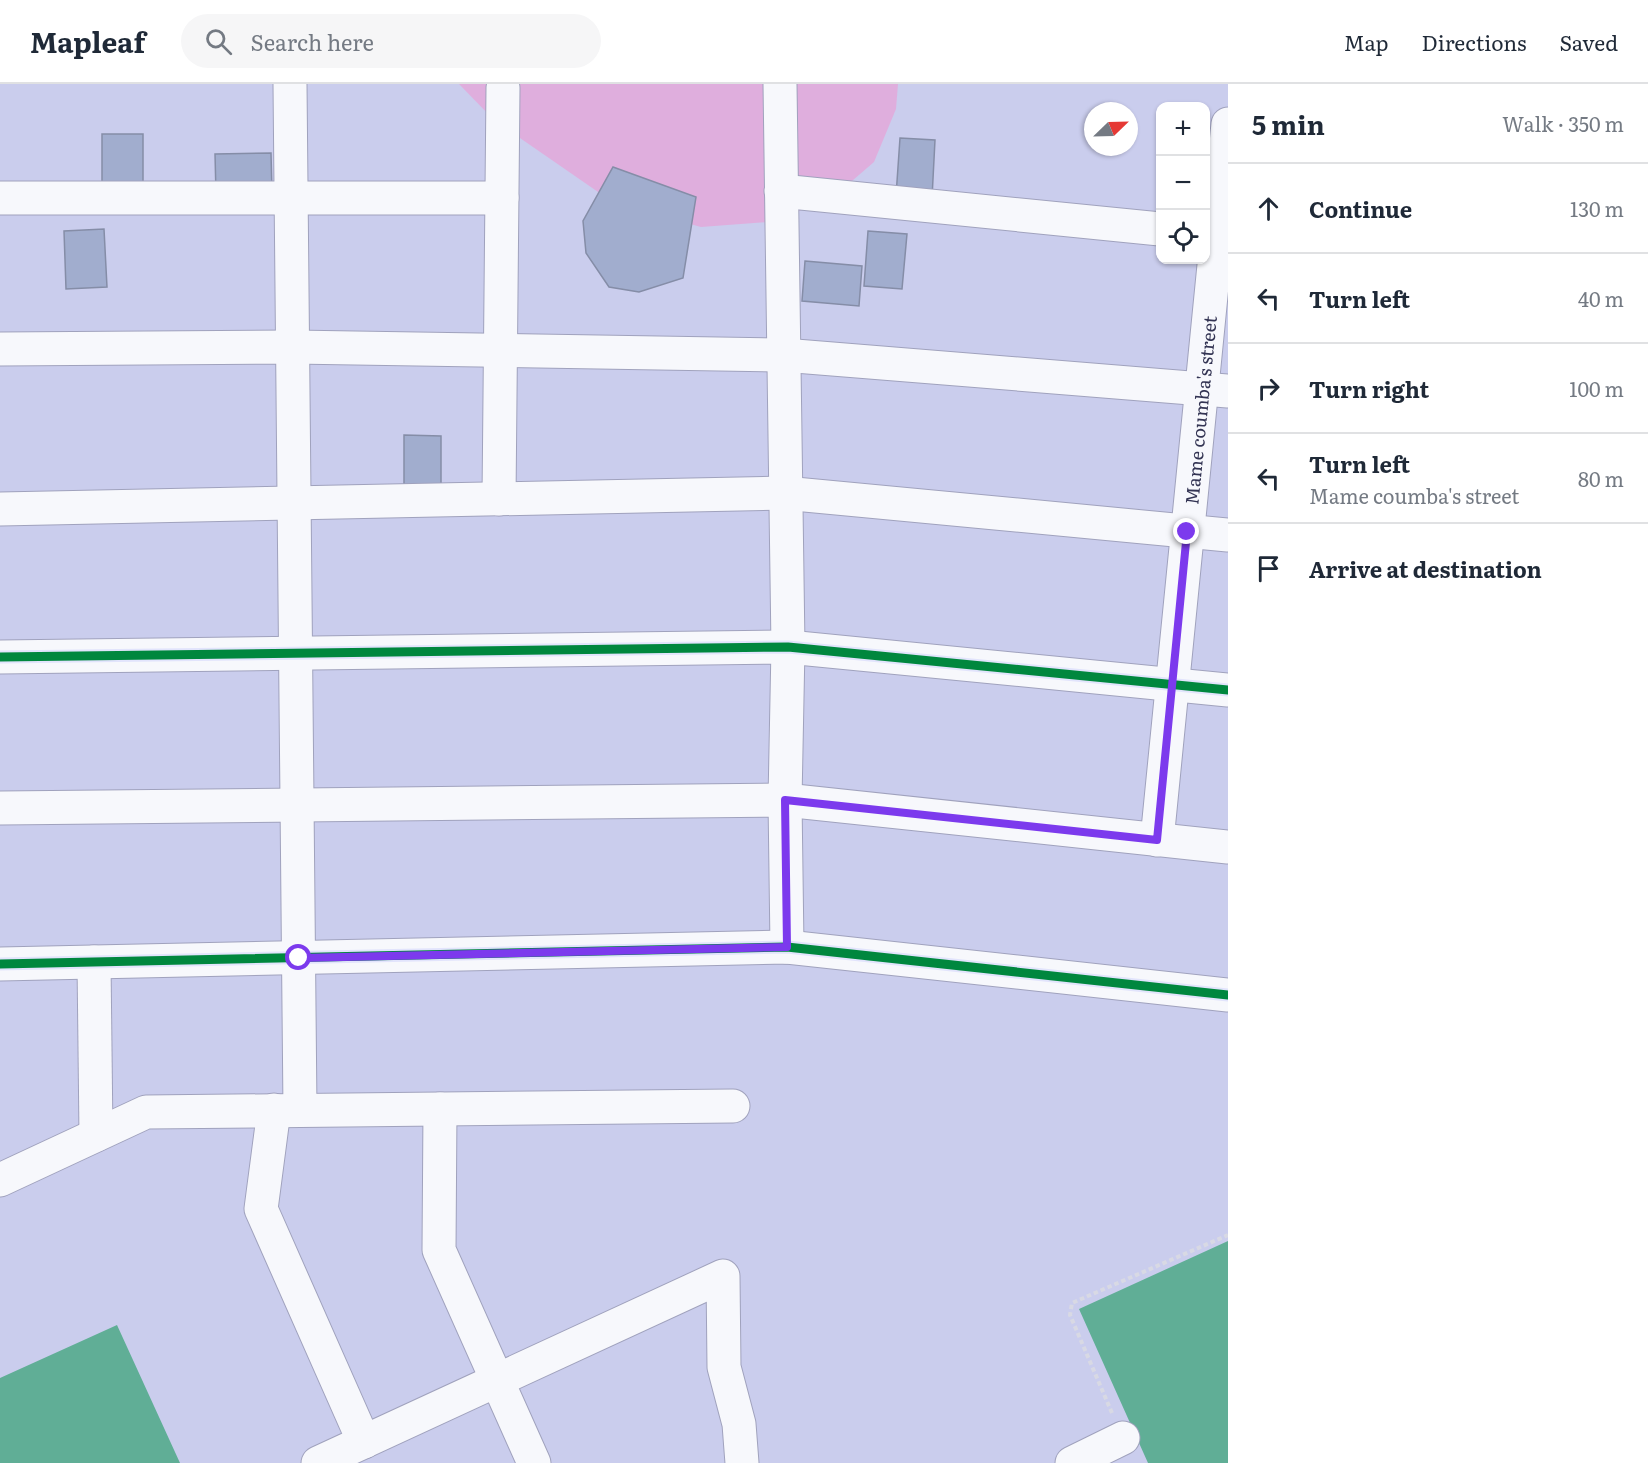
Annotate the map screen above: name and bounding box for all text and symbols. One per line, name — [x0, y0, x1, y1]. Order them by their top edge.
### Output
search box — [181, 14, 601, 68]
text: Mapleaf — [30, 20, 145, 62]
icon: search — [202, 25, 235, 58]
text: Search here — [250, 25, 374, 58]
text: Map — [1344, 26, 1389, 57]
text: Directions — [1422, 26, 1527, 57]
text: Saved — [1560, 26, 1618, 57]
north arrow — [1084, 102, 1138, 156]
map controls — [1156, 102, 1210, 264]
button: + — [1156, 102, 1210, 156]
text: 5 min — [1252, 104, 1325, 143]
text: Walk · 350 m — [1502, 108, 1624, 138]
button: − — [1156, 156, 1210, 210]
icon: ahead — [1252, 192, 1285, 225]
text: Continue — [1309, 192, 1412, 225]
text: 130 m — [1570, 193, 1624, 223]
button: locate — [1156, 210, 1210, 264]
icon: left — [1252, 282, 1285, 315]
text: Turn left — [1309, 282, 1410, 315]
text: 40 m — [1578, 283, 1624, 313]
street label: Mame coumba's street — [1177, 314, 1222, 506]
icon: right — [1252, 372, 1285, 405]
text: Turn right — [1309, 372, 1429, 405]
text: 100 m — [1569, 373, 1624, 403]
text: Turn left — [1309, 447, 1410, 480]
icon: left — [1252, 462, 1285, 495]
text: 80 m — [1578, 463, 1624, 493]
text: Mame coumba's street — [1309, 480, 1519, 510]
route end — [1173, 518, 1199, 544]
icon: arrive — [1252, 552, 1285, 585]
text: Arrive at destination — [1309, 552, 1542, 585]
route start — [285, 944, 311, 970]

